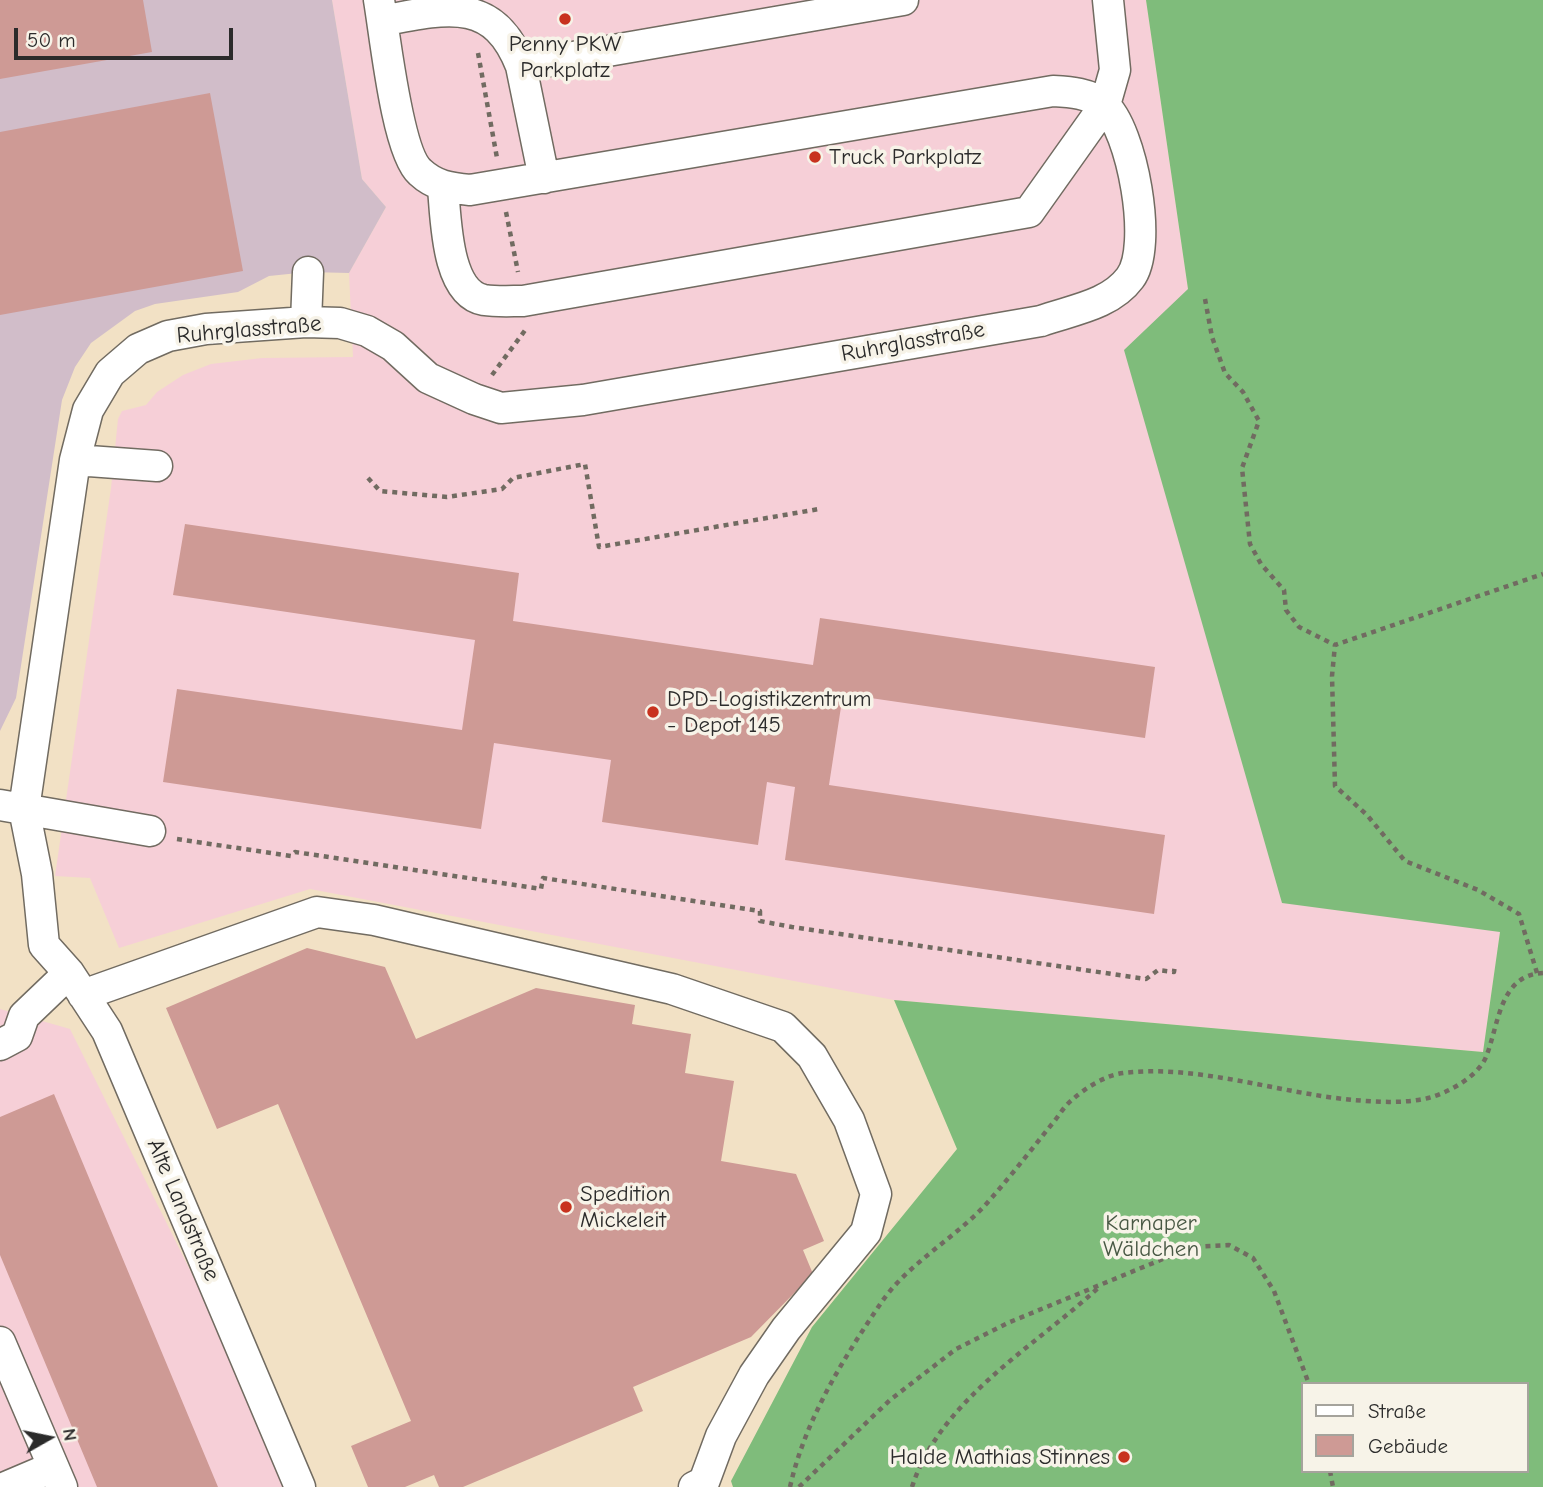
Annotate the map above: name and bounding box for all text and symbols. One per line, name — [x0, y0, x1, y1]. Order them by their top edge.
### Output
marker: Penny PKW Parkplatz — [557, 11, 573, 27]
scale bar — [18, 14, 236, 58]
text: 50 m — [27, 28, 76, 52]
place label: Penny PKW Parkplatz — [509, 30, 621, 84]
place label: Truck Parkplatz — [829, 143, 982, 171]
marker: Truck Parkplatz — [807, 149, 823, 165]
street label: Ruhrglasstraße — [175, 310, 323, 350]
street label: Ruhrglasstraße — [839, 316, 987, 368]
place label: DPD-Logistikzentrum - Depot 145 — [667, 685, 871, 739]
marker: DPD-Logistikzentrum - Depot 145 — [645, 704, 661, 720]
street label: Alte Landstraße — [141, 1135, 225, 1285]
place label: Spedition Mickeleit — [580, 1180, 671, 1234]
marker: Spedition Mickeleit — [558, 1199, 574, 1215]
park label: Karnaper Wäldchen — [1103, 1209, 1199, 1263]
legend — [1302, 1382, 1529, 1473]
text: Straße — [1368, 1399, 1426, 1423]
north arrow — [14, 1403, 84, 1473]
text: N — [58, 1427, 82, 1443]
text: Gebäude — [1368, 1434, 1448, 1458]
place label: Halde Mathias Stinnes — [890, 1443, 1110, 1471]
marker: Halde Mathias Stinnes — [1116, 1449, 1132, 1465]

